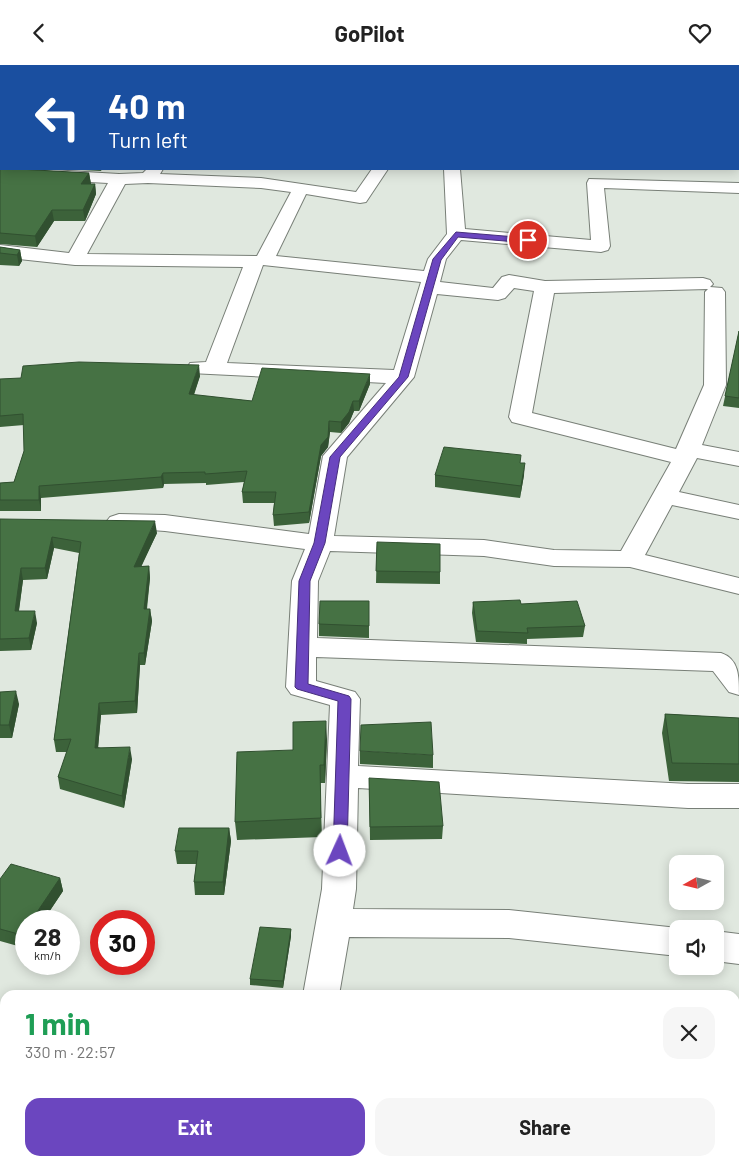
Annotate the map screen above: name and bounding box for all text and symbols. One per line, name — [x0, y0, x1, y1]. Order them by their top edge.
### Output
icon: back — [25, 19, 53, 47]
icon: heart — [686, 19, 714, 47]
text: GoPilot — [334, 20, 405, 46]
text: 40 m — [108, 84, 185, 126]
icon: left — [25, 85, 90, 150]
text: Turn left — [108, 126, 188, 152]
pin — [507, 219, 549, 261]
icon: arrive — [514, 226, 542, 254]
position arrow — [313, 824, 365, 876]
north arrow — [669, 855, 724, 910]
map controls — [669, 855, 724, 975]
speed limit sign: 30 — [90, 910, 155, 975]
button: sound — [669, 920, 724, 975]
text: 28 — [34, 921, 61, 951]
text: km/h — [34, 948, 61, 962]
text: 1 min — [25, 1005, 91, 1041]
button: close — [663, 1007, 715, 1059]
text: 330 m · 22:57 — [25, 1042, 115, 1061]
button: Exit — [25, 1098, 365, 1156]
button: Share — [375, 1098, 715, 1156]

